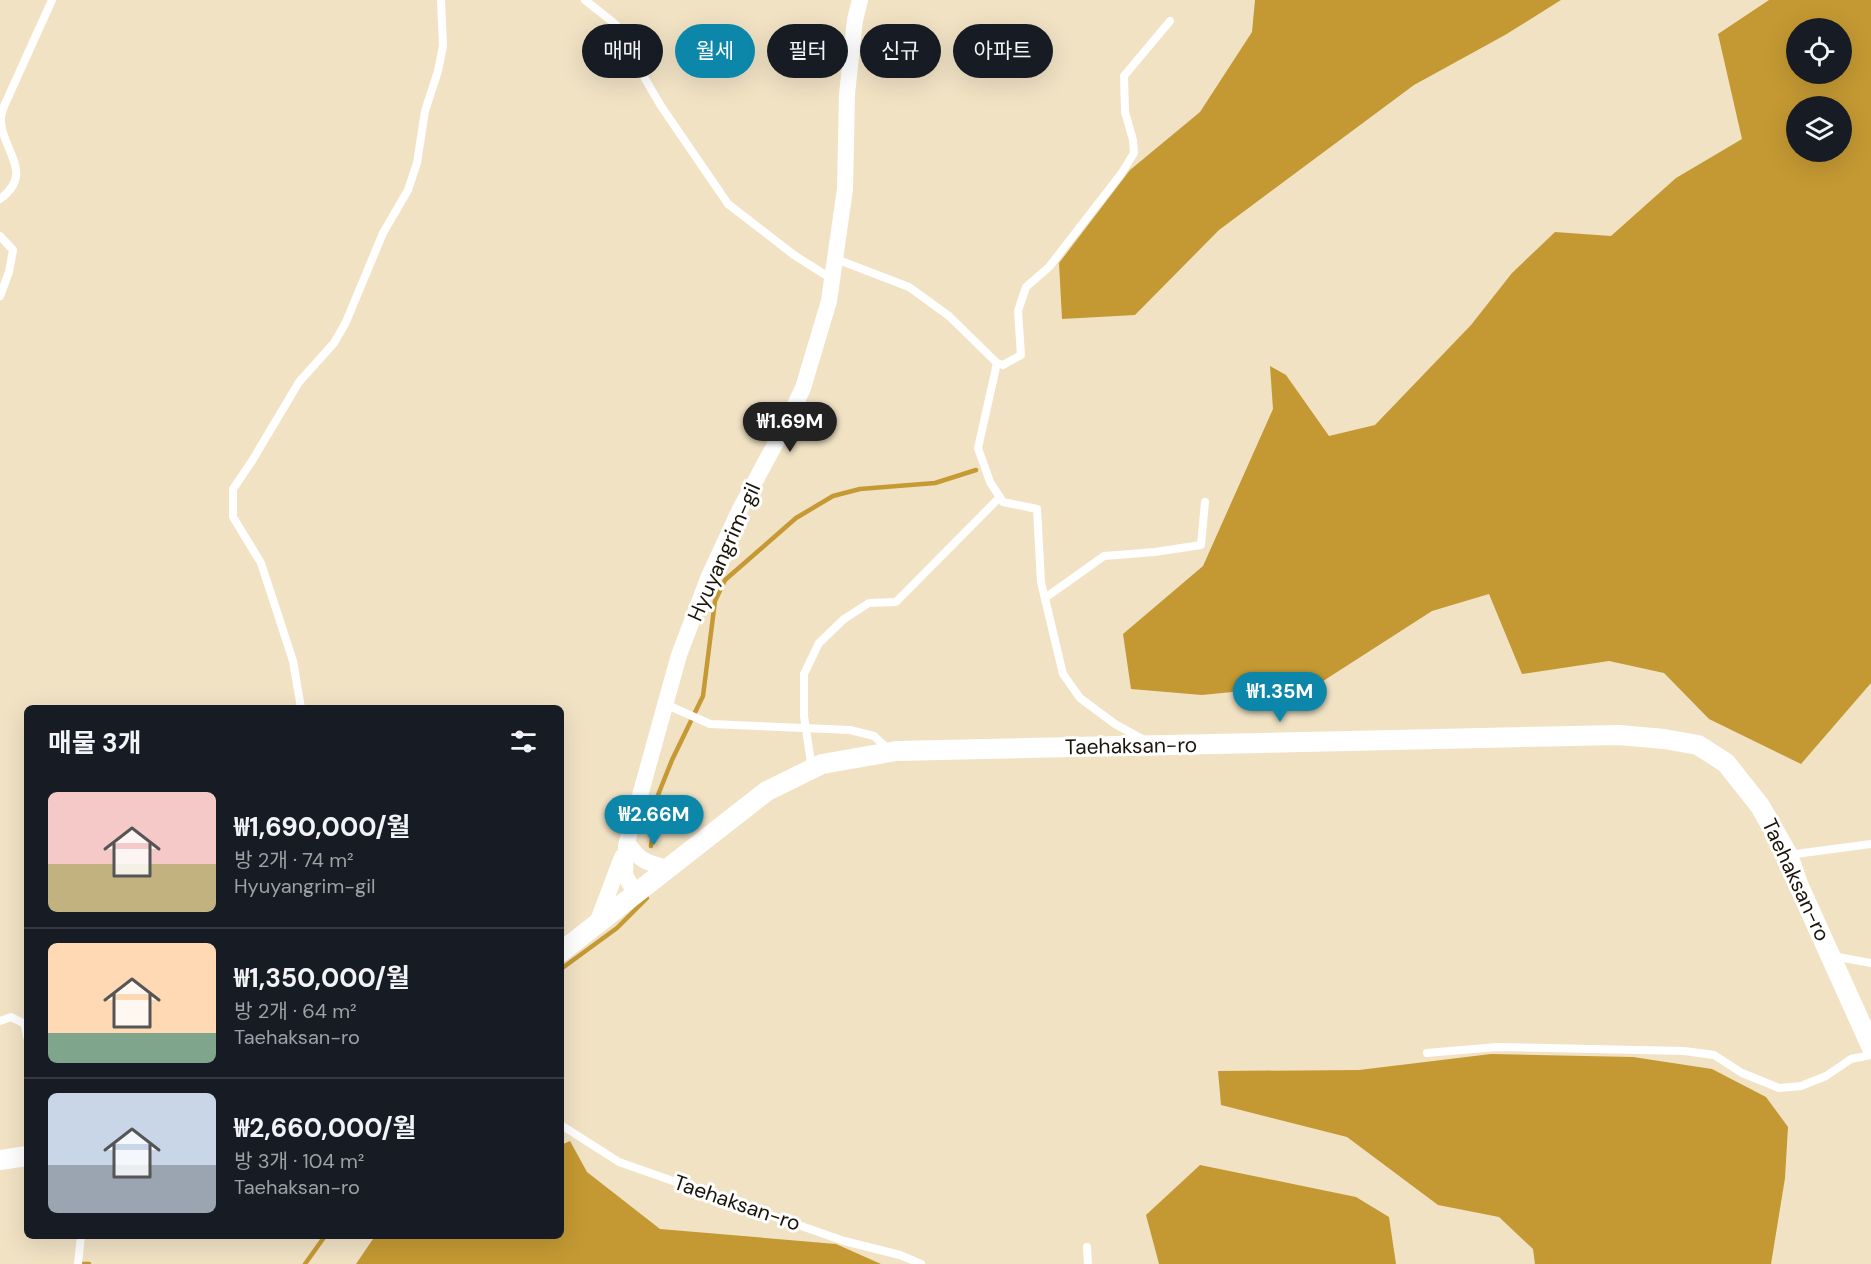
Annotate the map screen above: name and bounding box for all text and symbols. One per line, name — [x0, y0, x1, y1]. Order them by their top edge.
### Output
map controls — [1786, 18, 1852, 162]
button: locate — [1786, 18, 1852, 84]
chip: 매매 — [582, 24, 663, 78]
chip: 월세 — [675, 24, 755, 78]
chip: 필터 — [767, 24, 848, 78]
chip: 신규 — [860, 24, 941, 78]
chip: 아파트 — [953, 24, 1053, 78]
button: layers — [1786, 96, 1852, 162]
pin: ₩1.69M — [741, 402, 839, 453]
text: ₩1.69M — [757, 408, 823, 434]
street label: Hyuyangrim-gil — [681, 478, 767, 626]
pin: ₩1.35M — [1231, 672, 1329, 723]
text: ₩1.35M — [1247, 678, 1313, 704]
icon: filters — [507, 725, 540, 758]
text: 매물 3개 — [48, 726, 142, 760]
street label: Taehaksan-ro — [1065, 731, 1197, 761]
pin: ₩2.66M — [605, 795, 703, 846]
text: ₩2.66M — [619, 801, 689, 827]
text: ₩1,690,000/월 — [234, 810, 411, 844]
street label: Taehaksan-ro — [1755, 814, 1837, 946]
icon: home — [96, 816, 168, 888]
text: 방 2개 · 74 m² — [234, 847, 354, 873]
text: Hyuyangrim-gil — [234, 873, 375, 899]
text: ₩1,350,000/월 — [234, 961, 410, 995]
icon: home — [96, 967, 168, 1039]
text: 방 2개 · 64 m² — [234, 998, 357, 1024]
text: Taehaksan-ro — [234, 1024, 360, 1050]
text: ₩2,660,000/월 — [234, 1111, 417, 1145]
icon: home — [96, 1117, 168, 1189]
text: 방 3개 · 104 m² — [234, 1148, 364, 1174]
street label: Taehaksan-ro — [670, 1168, 804, 1238]
text: Taehaksan-ro — [234, 1174, 360, 1200]

